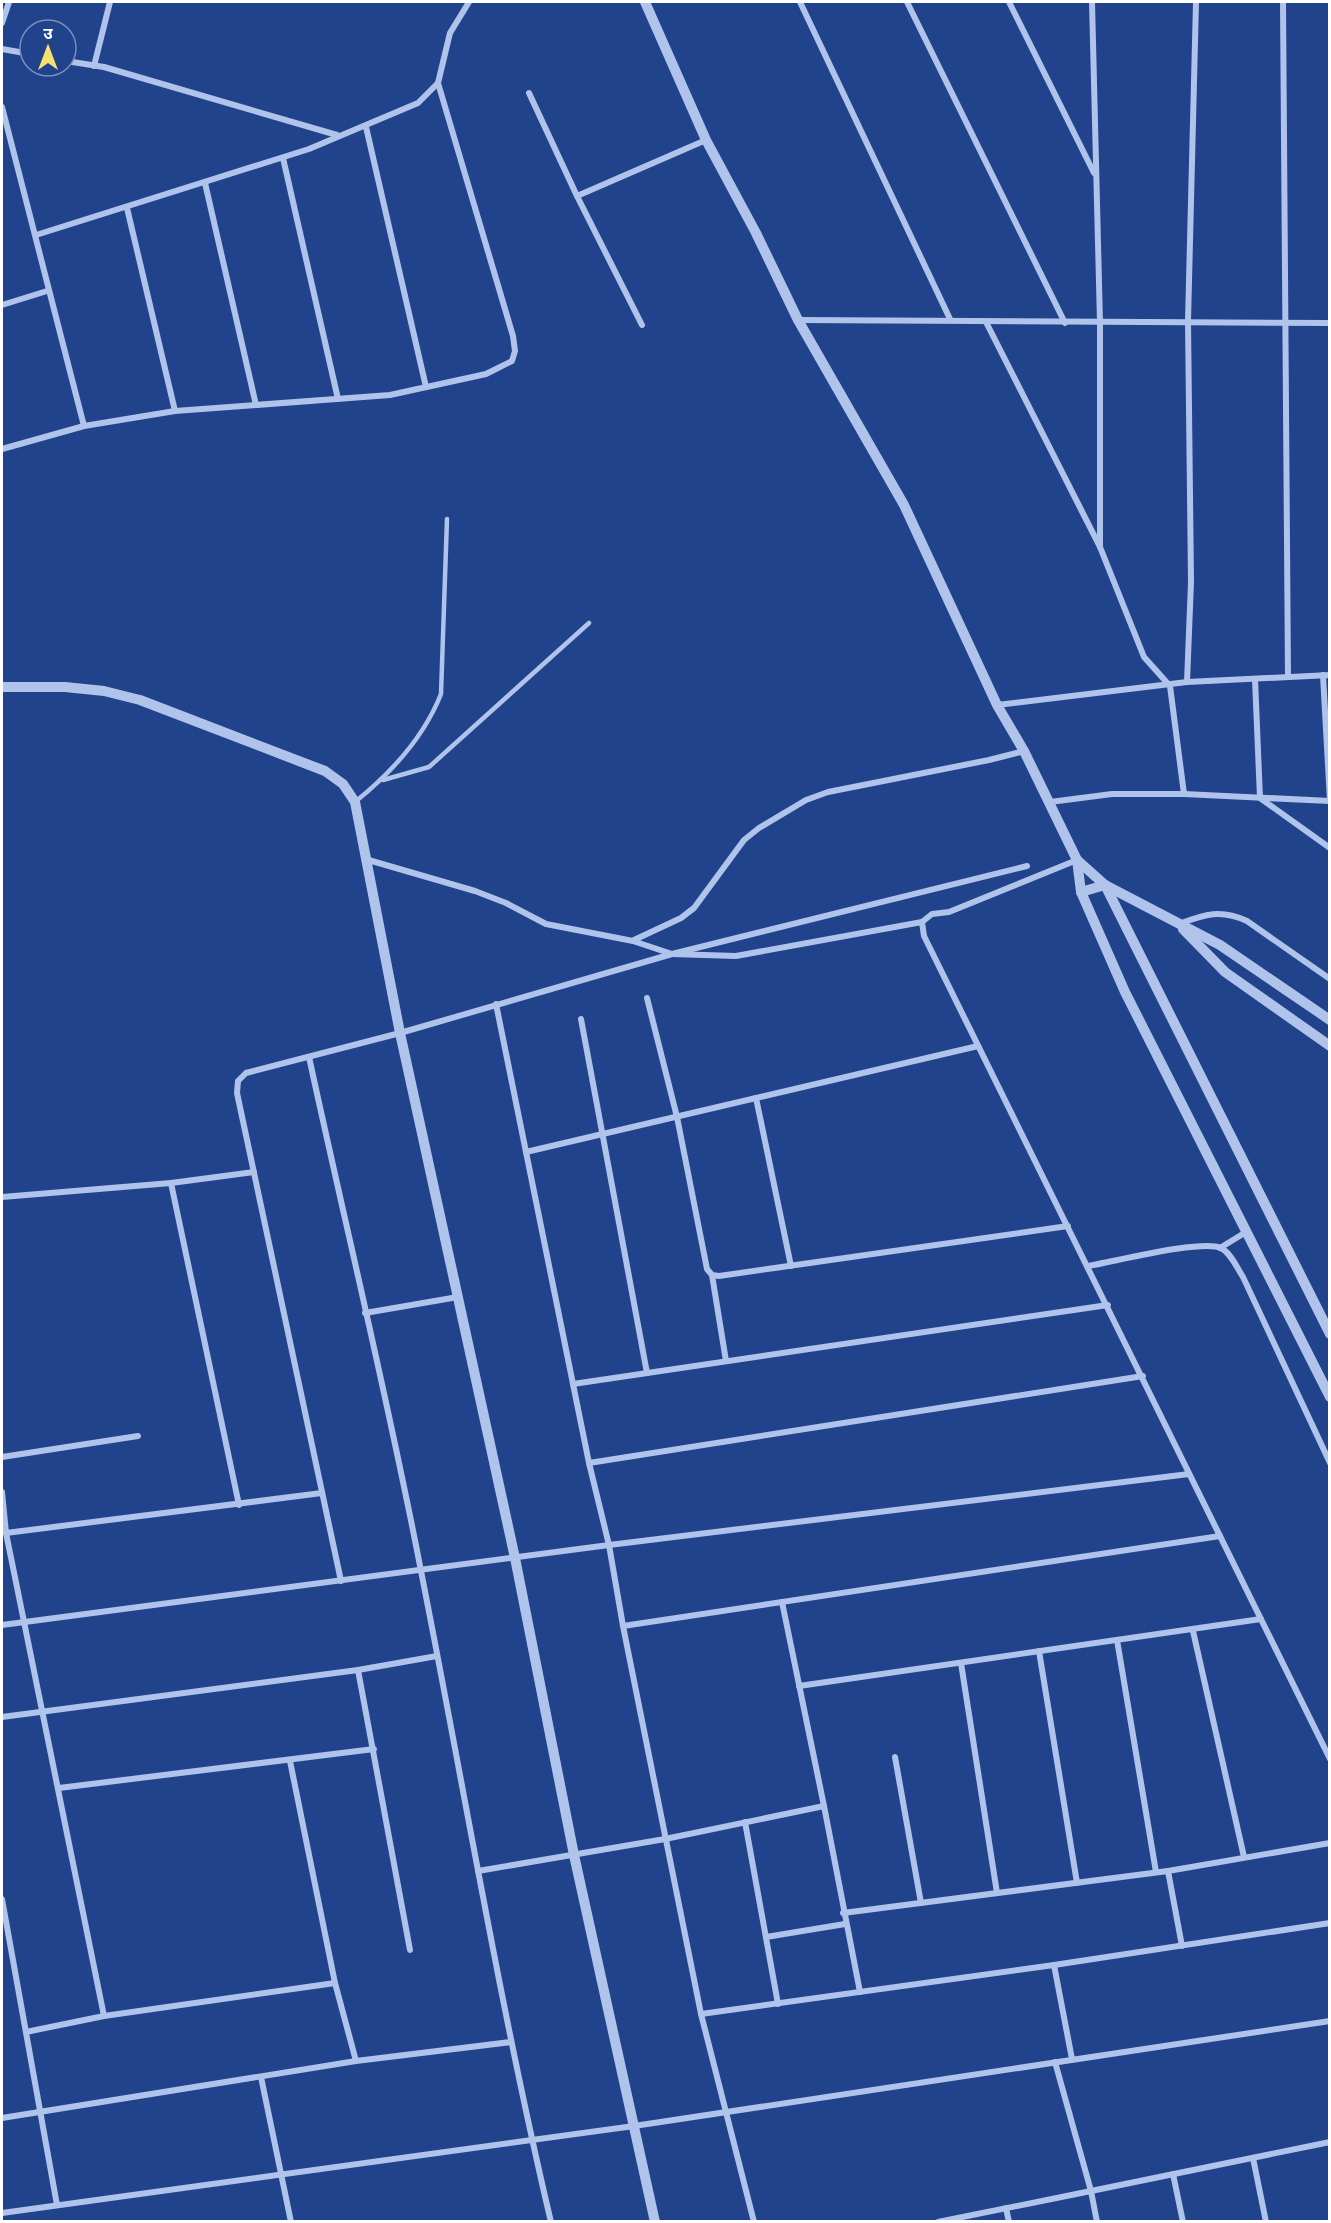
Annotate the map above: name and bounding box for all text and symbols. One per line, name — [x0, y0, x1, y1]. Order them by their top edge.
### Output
north arrow — [18, 18, 78, 78]
text: उ — [43, 25, 53, 45]

